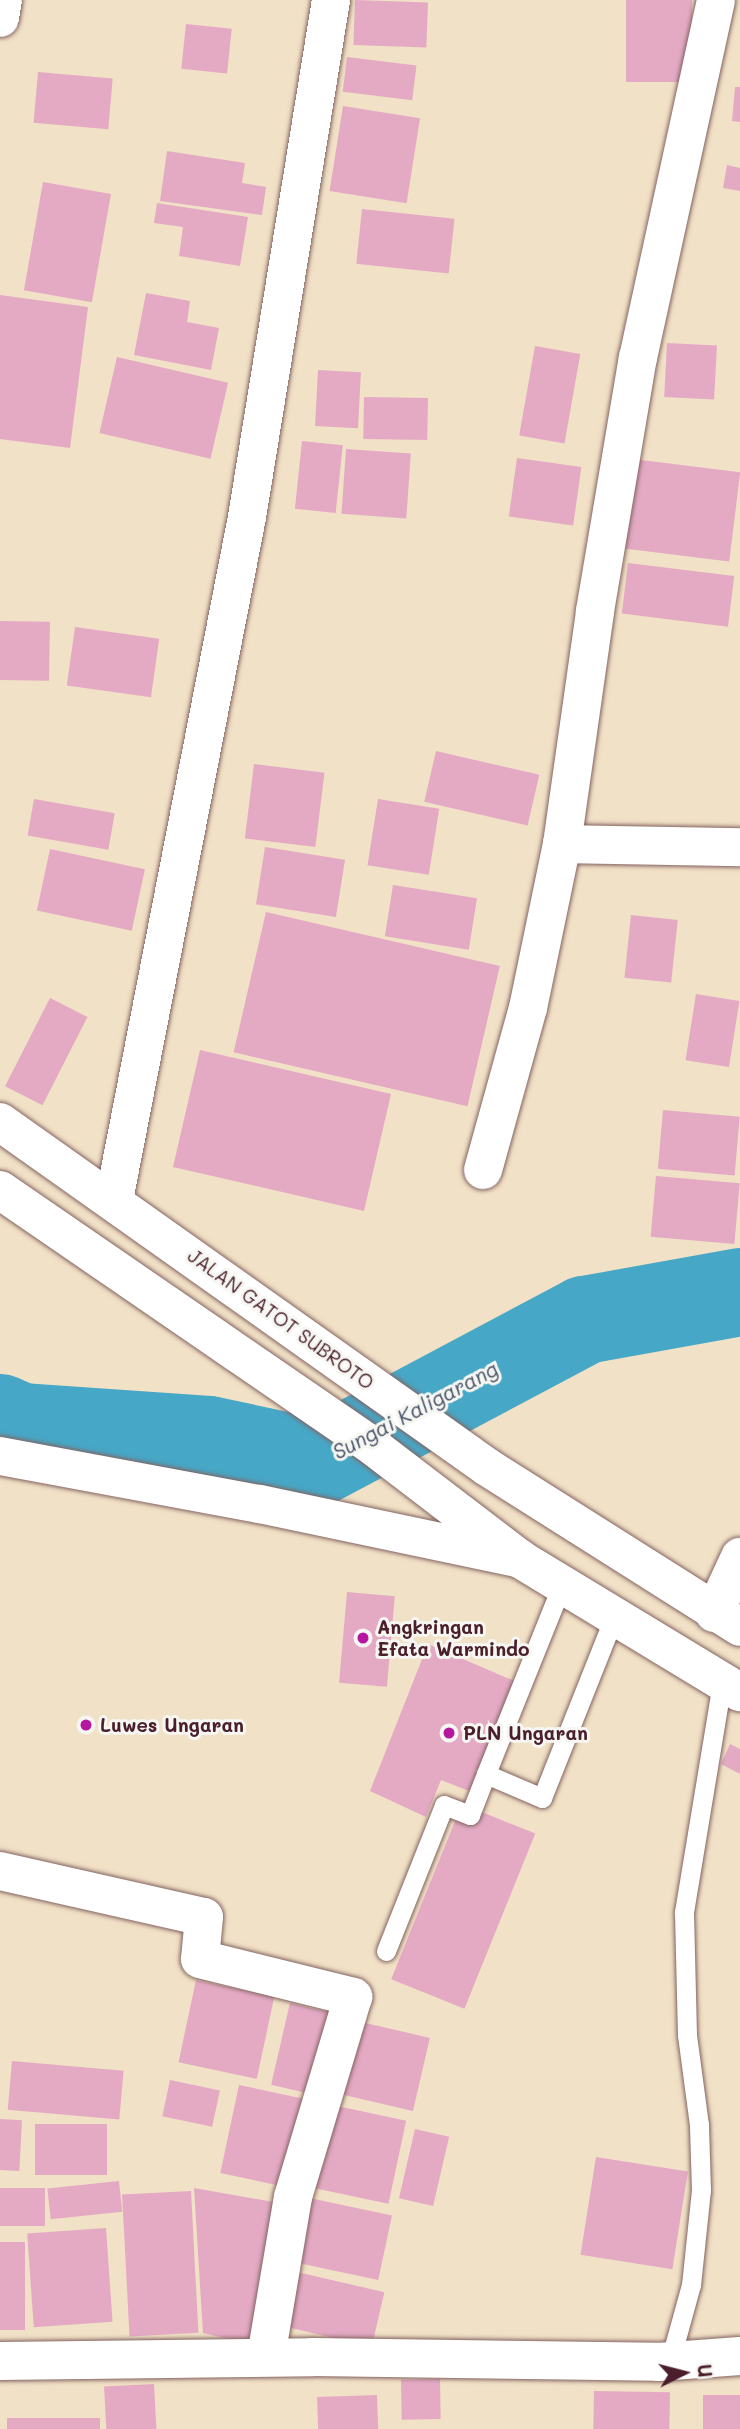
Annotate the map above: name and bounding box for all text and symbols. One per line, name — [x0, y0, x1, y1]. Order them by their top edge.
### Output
street label: JALAN GATOT SUBROTO — [184, 1244, 378, 1394]
water label: Sungai Kaligarang — [328, 1356, 502, 1464]
place label: Angkringan Efata Warmindo — [377, 1616, 530, 1660]
marker: Angkringan Efata Warmindo — [355, 1630, 371, 1646]
place label: Luwes Ungaran — [100, 1714, 244, 1736]
marker: Luwes Ungaran — [78, 1717, 94, 1733]
place label: PLN Ungaran — [463, 1722, 588, 1744]
marker: PLN Ungaran — [441, 1725, 457, 1741]
north arrow — [649, 2338, 719, 2408]
text: U — [692, 2363, 719, 2379]

